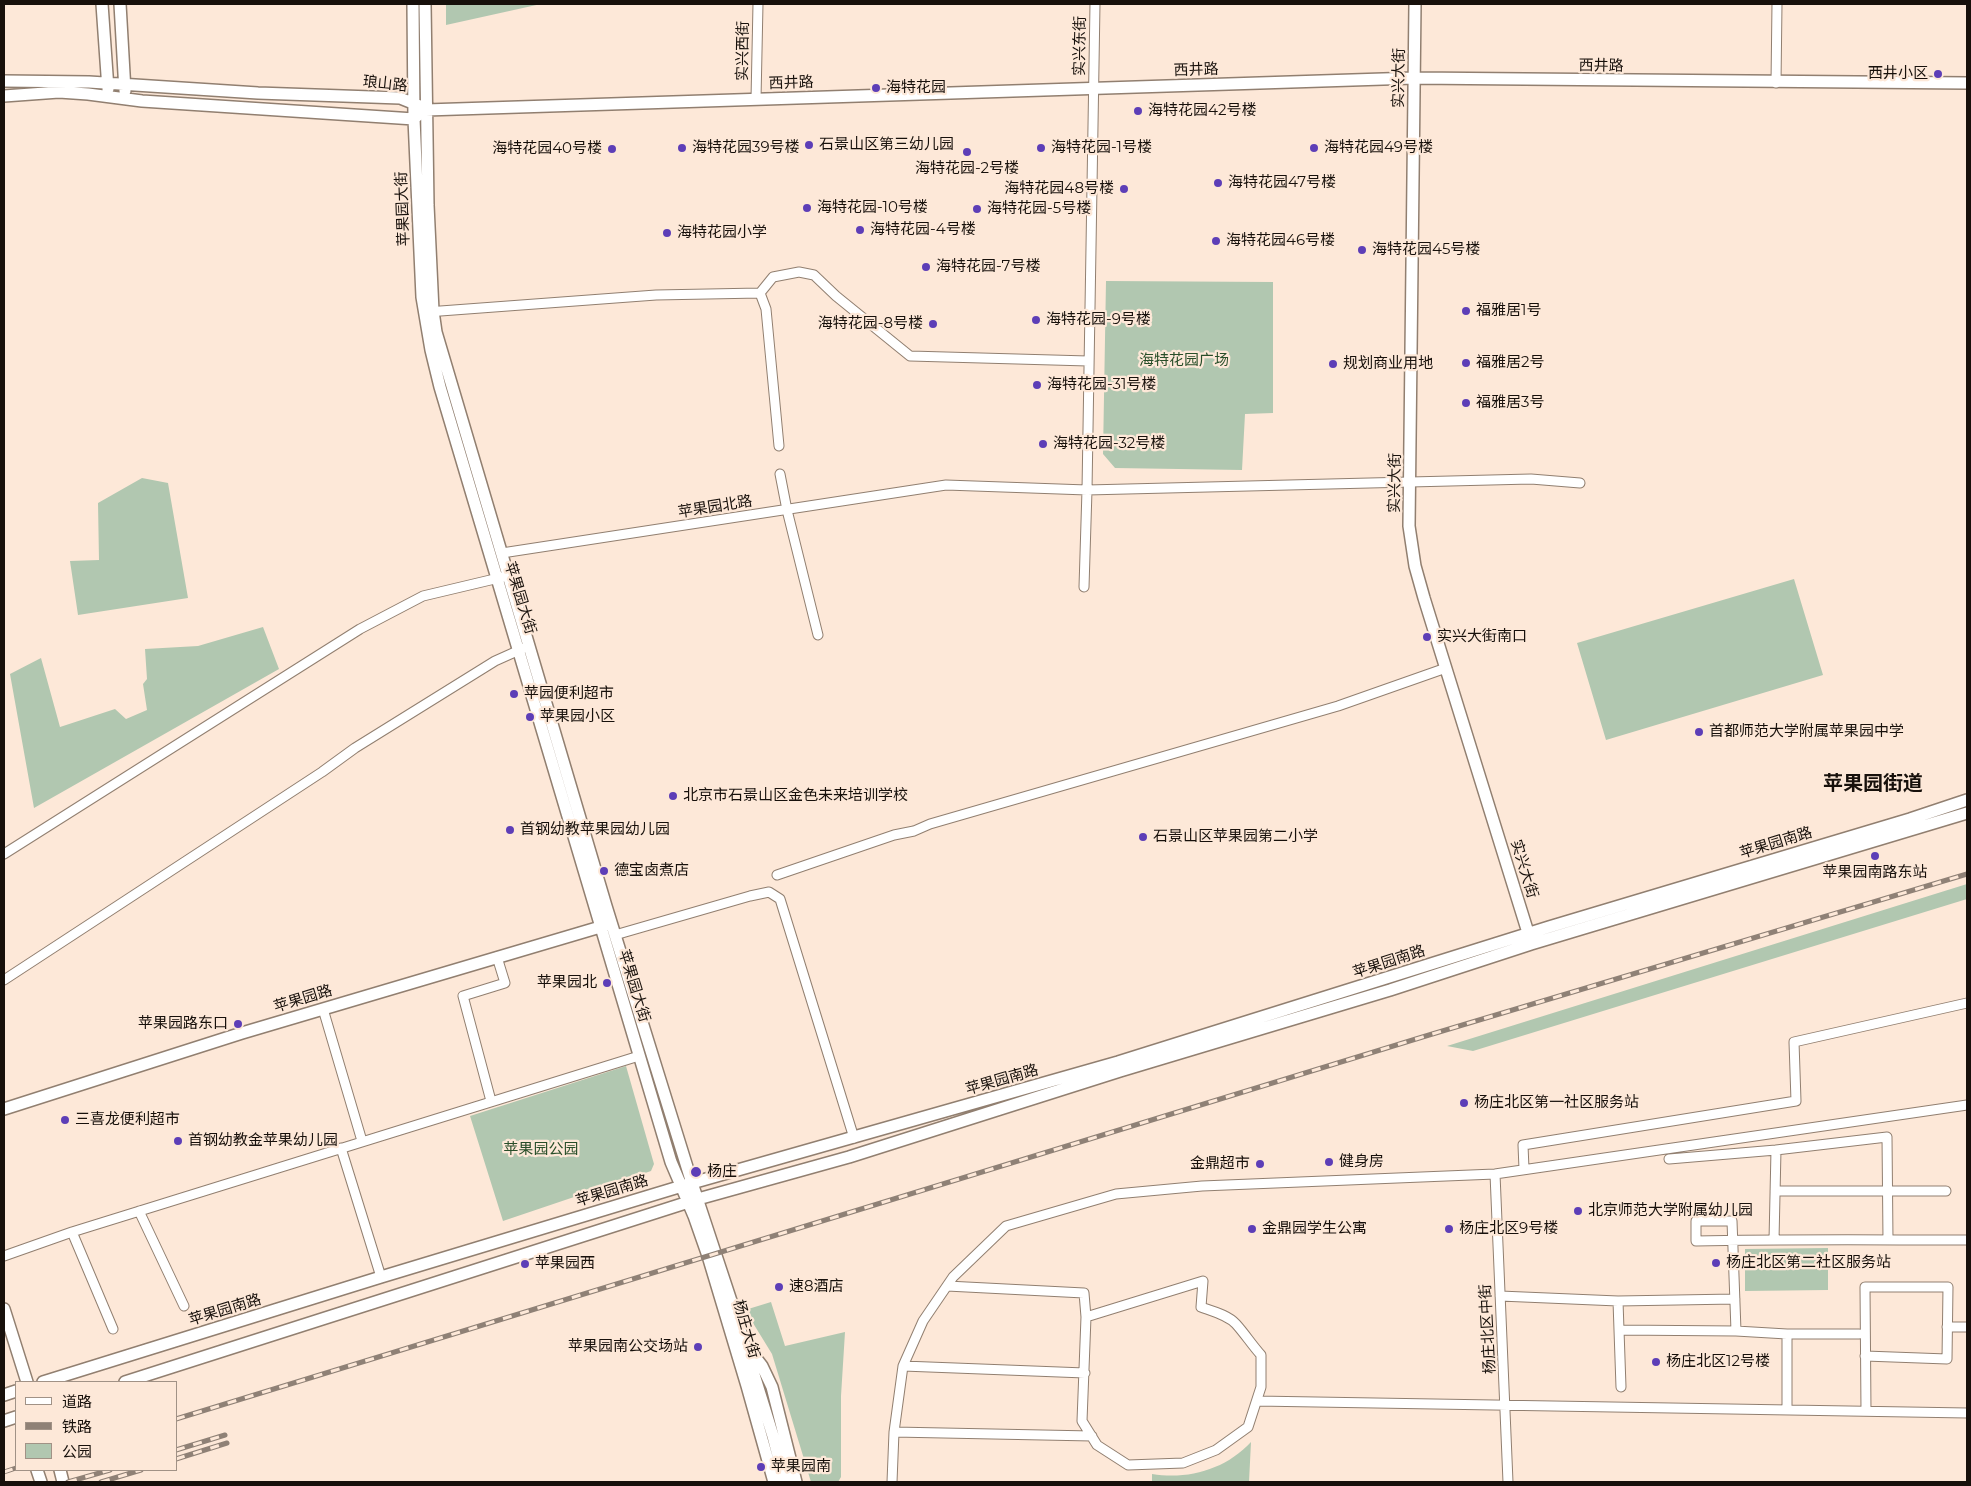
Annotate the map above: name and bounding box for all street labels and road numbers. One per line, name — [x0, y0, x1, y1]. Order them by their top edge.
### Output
street label: 实兴东街 — [1070, 16, 1090, 76]
street label: 实兴西街 — [733, 21, 753, 81]
street label: 实兴大街 — [1389, 48, 1409, 108]
street label: 西井路 — [1578, 57, 1624, 75]
street label: 西井路 — [1173, 60, 1219, 80]
street label: 琅山路 — [362, 73, 408, 95]
street label: 西井路 — [768, 73, 814, 93]
street label: 苹果园大街 — [393, 171, 413, 247]
street label: 实兴大街 — [1385, 453, 1405, 513]
street label: 苹果园北路 — [677, 492, 753, 522]
street label: 苹果园大街 — [500, 560, 540, 636]
street label: 苹果园南路 — [1738, 823, 1814, 863]
street label: 实兴大街 — [1507, 838, 1541, 900]
street label: 苹果园南路 — [1351, 942, 1427, 982]
street label: 苹果园大街 — [614, 948, 654, 1024]
street label: 苹果园路 — [272, 982, 334, 1016]
street label: 苹果园南路 — [963, 1061, 1041, 1099]
street label: 苹果园南路 — [574, 1171, 650, 1211]
street label: 杨庄北区中街 — [1477, 1284, 1499, 1374]
street label: 苹果园南路 — [187, 1290, 263, 1330]
street label: 杨庄大街 — [729, 1298, 763, 1360]

